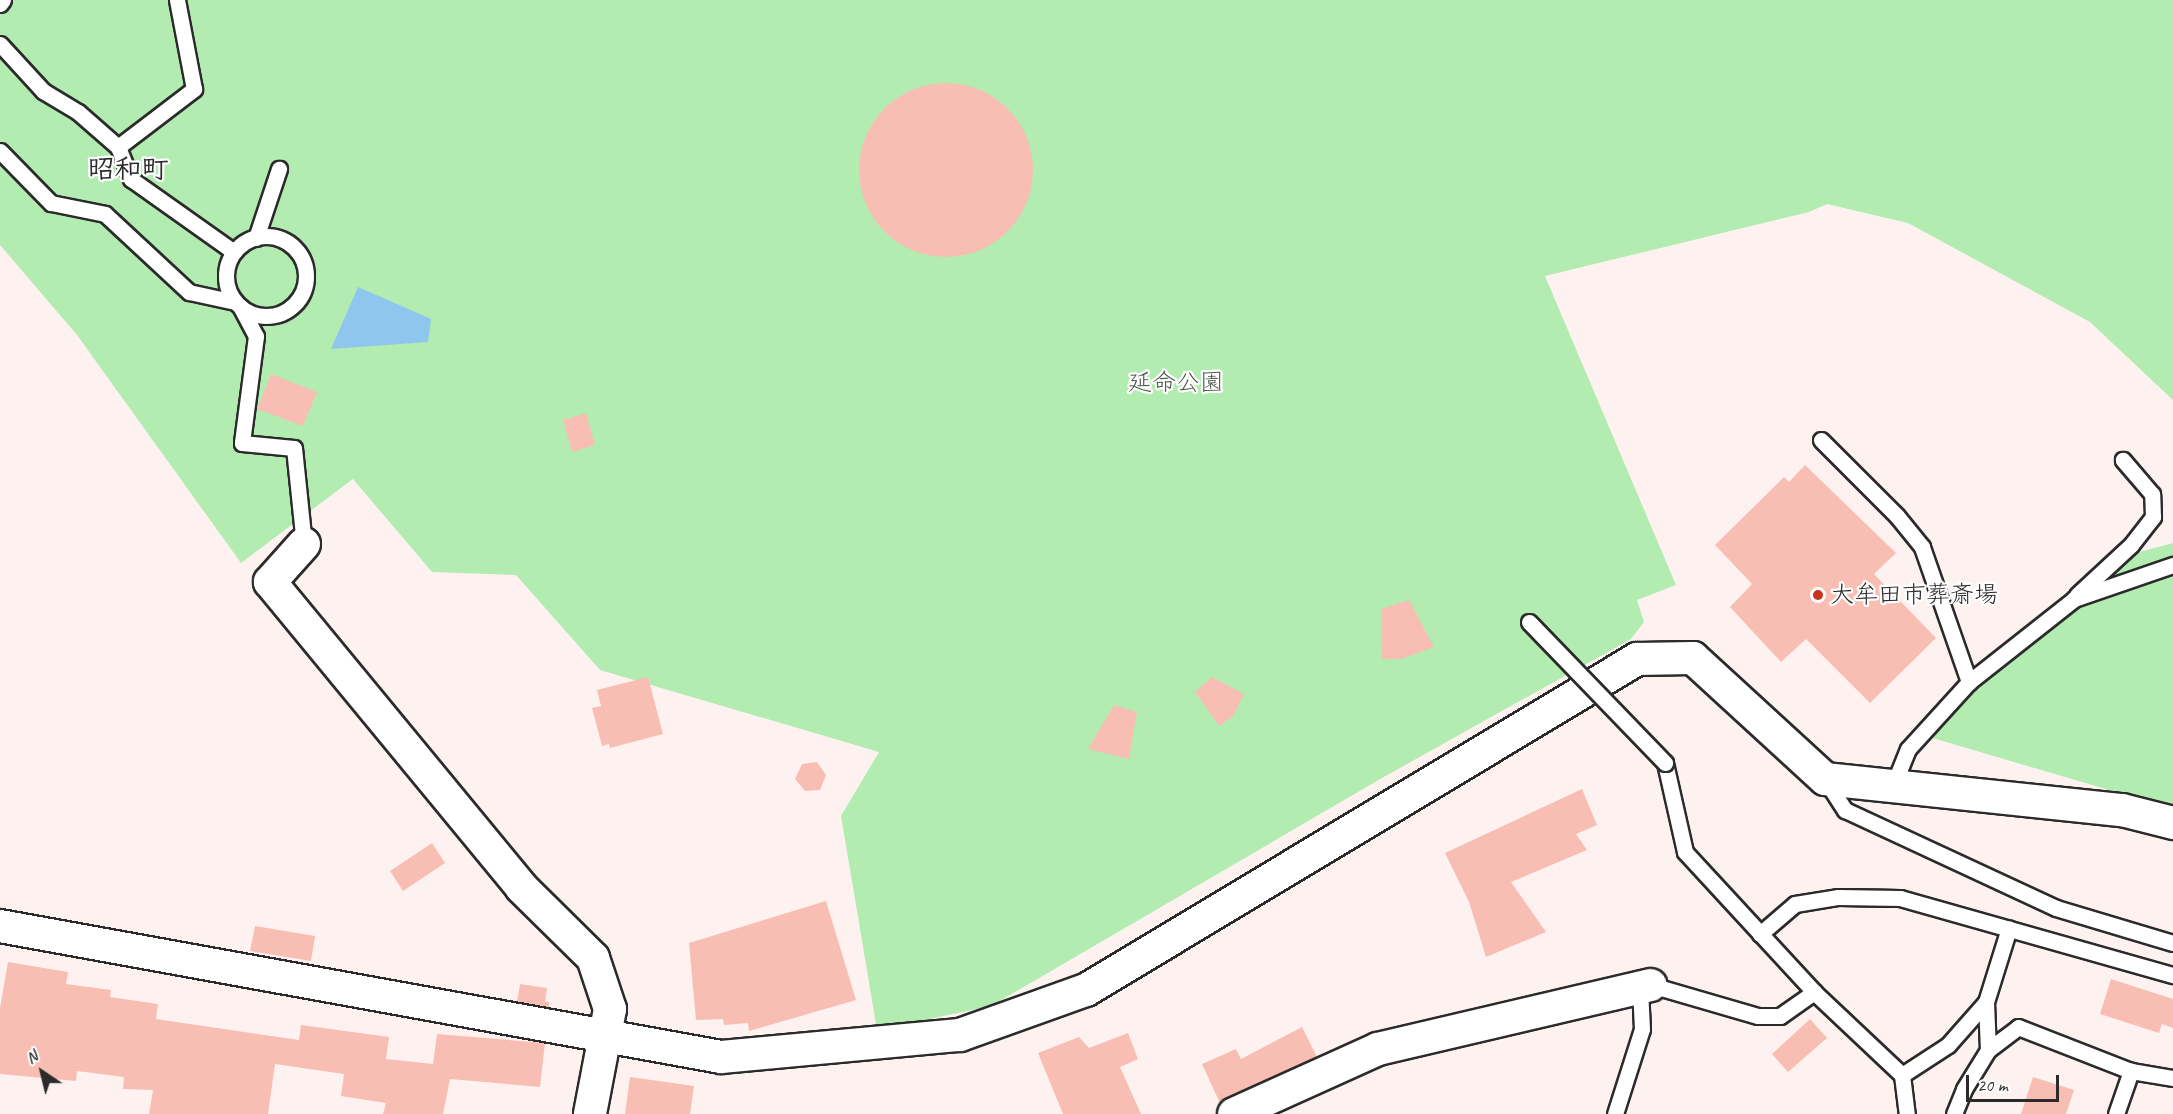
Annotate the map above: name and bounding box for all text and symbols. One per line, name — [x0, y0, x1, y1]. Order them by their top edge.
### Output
district label: 昭和町 — [88, 154, 168, 186]
park label: 延命公園 — [1128, 369, 1224, 397]
place label: 大牟田市葬斎場 — [1830, 581, 1998, 609]
marker: 大牟田市葬斎場 — [1811, 588, 1825, 602]
north arrow — [12, 1042, 72, 1102]
text: N — [22, 1046, 41, 1068]
scale bar — [1969, 1063, 2062, 1101]
text: 20 m — [1977, 1074, 2008, 1096]

